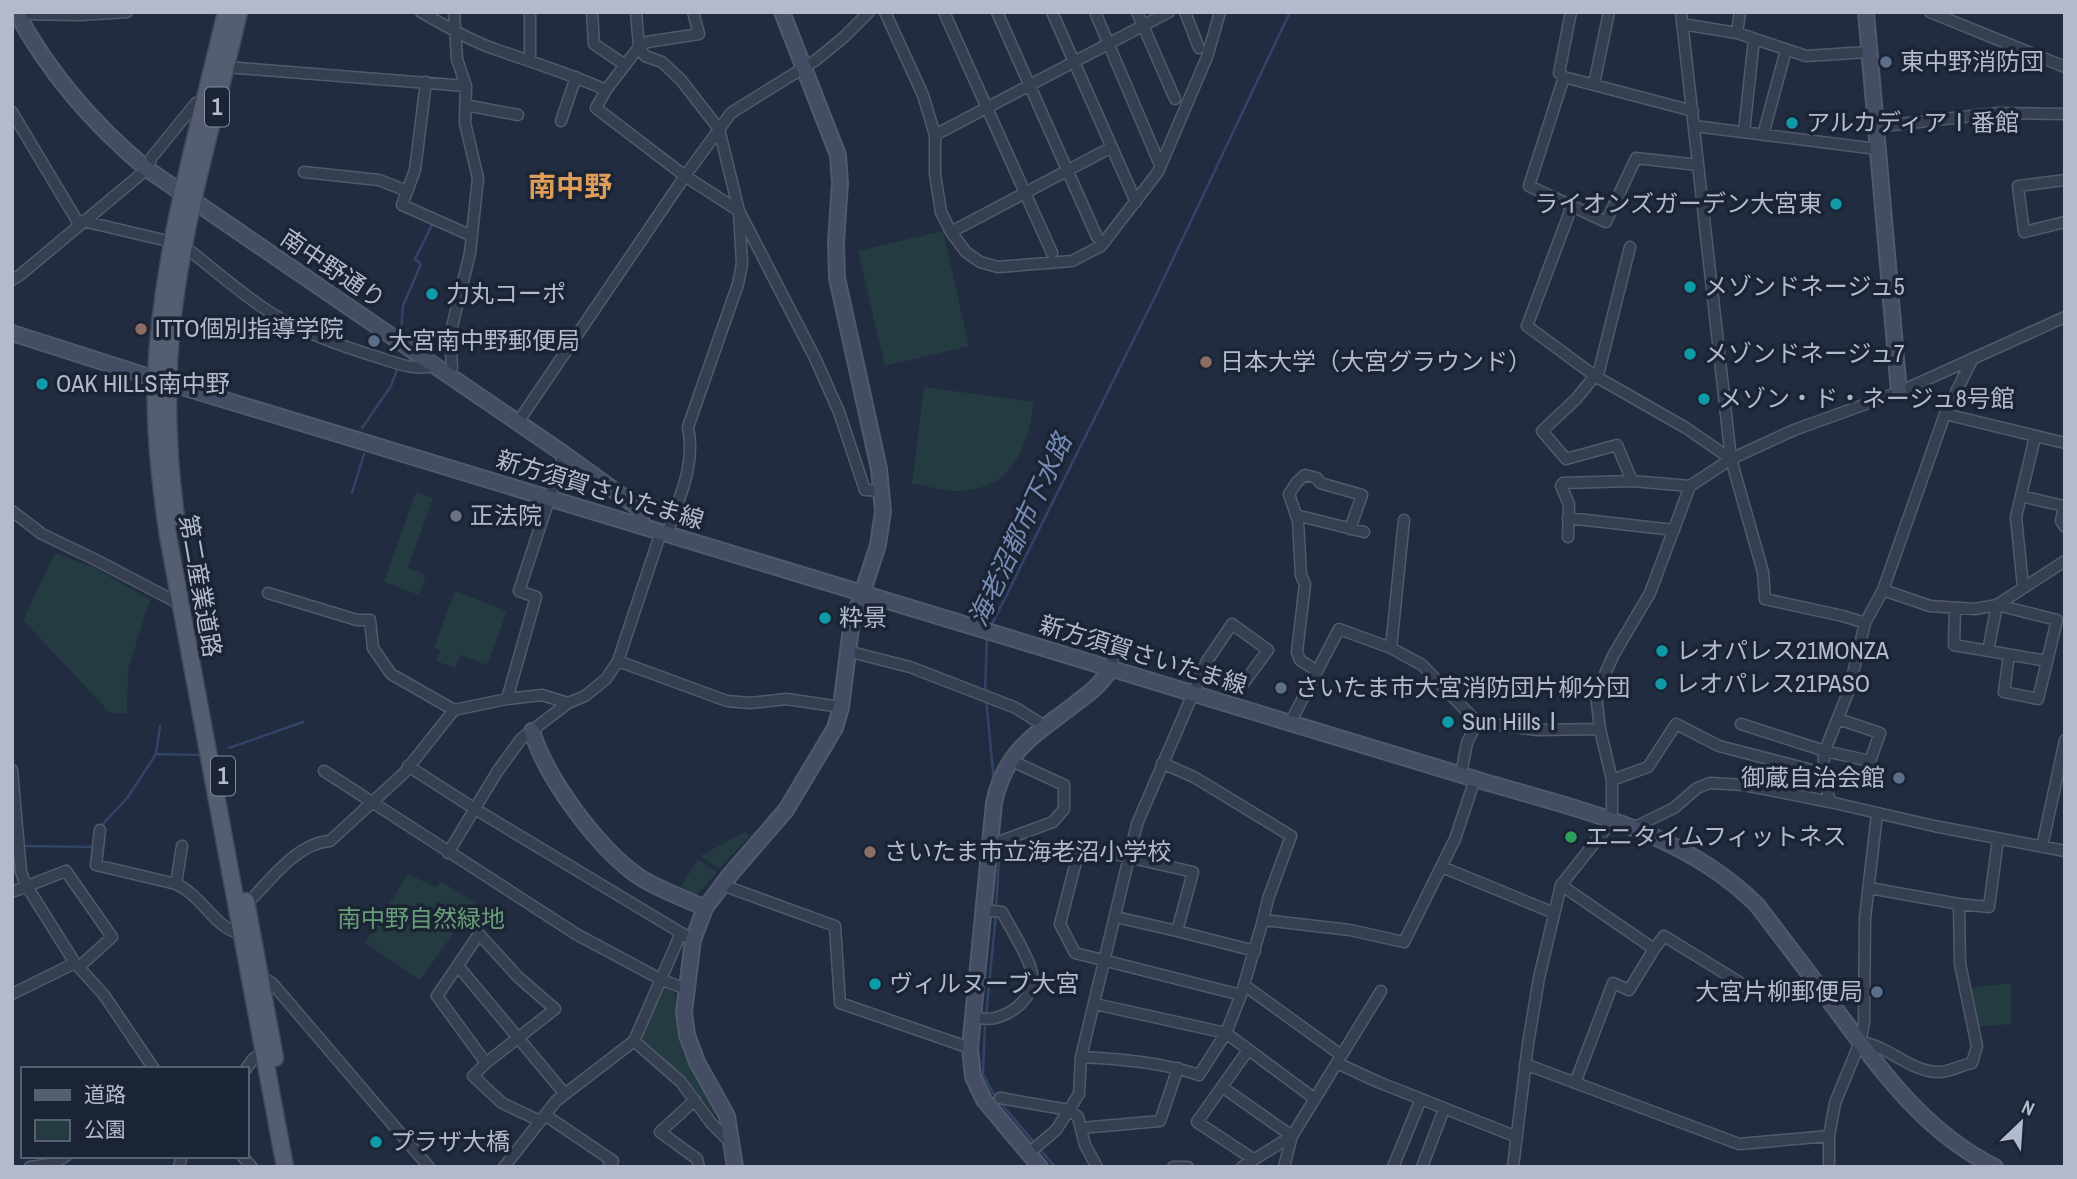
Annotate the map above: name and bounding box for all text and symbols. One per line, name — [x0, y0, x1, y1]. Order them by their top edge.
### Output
place label: 東中野消防団 — [1900, 45, 2044, 77]
marker: 東中野消防団 — [1878, 54, 1894, 70]
road number: 1 — [205, 88, 229, 127]
place label: アルカディアⅠ番館 — [1806, 106, 2019, 138]
marker: アルカディアⅠ番館 — [1784, 115, 1800, 131]
district label: 南中野 — [528, 167, 612, 205]
place label: ライオンズガーデン大宮東 — [1534, 187, 1822, 219]
marker: ライオンズガーデン大宮東 — [1828, 196, 1844, 212]
street label: 南中野通り — [275, 221, 392, 315]
place label: メゾンドネージュ5 — [1704, 270, 1905, 302]
place label: 力丸コーポ — [446, 277, 566, 309]
marker: メゾンドネージュ5 — [1682, 279, 1698, 295]
marker: 力丸コーポ — [424, 286, 440, 302]
place label: ITTO個別指導学院 — [155, 312, 344, 344]
marker: ITTO個別指導学院 — [133, 321, 149, 337]
place label: 大宮南中野郵便局 — [388, 324, 580, 356]
marker: 大宮南中野郵便局 — [366, 333, 382, 349]
place label: メゾンドネージュ7 — [1704, 337, 1905, 369]
place label: 日本大学（大宮グラウンド） — [1220, 345, 1532, 377]
marker: メゾンドネージュ7 — [1682, 346, 1698, 362]
marker: 日本大学（大宮グラウンド） — [1198, 354, 1214, 370]
place label: OAK HILLS南中野 — [56, 367, 230, 399]
marker: OAK HILLS南中野 — [34, 376, 50, 392]
place label: メゾン・ド・ネージュ8号館 — [1718, 382, 2015, 414]
marker: メゾン・ド・ネージュ8号館 — [1696, 391, 1712, 407]
water label: 海老沼都市下水路 — [960, 426, 1080, 631]
street label: 新方須賀さいたま線 — [493, 442, 708, 536]
place label: 正法院 — [470, 499, 542, 531]
marker: 正法院 — [448, 508, 464, 524]
street label: 第二産業道路 — [173, 512, 229, 660]
place label: 粋景 — [839, 601, 887, 633]
street label: 新方須賀さいたま線 — [1036, 607, 1251, 701]
marker: 粋景 — [817, 610, 833, 626]
place label: レオパレス21MONZA — [1676, 634, 1890, 666]
marker: レオパレス21MONZA — [1654, 643, 1670, 659]
place label: レオパレス21PASO — [1675, 667, 1870, 699]
place label: さいたま市大宮消防団片柳分団 — [1295, 671, 1630, 703]
marker: レオパレス21PASO — [1653, 676, 1669, 692]
marker: さいたま市大宮消防団片柳分団 — [1273, 680, 1289, 696]
place label: Sun HillsⅠ — [1462, 705, 1565, 737]
marker: Sun HillsⅠ — [1440, 714, 1456, 730]
road number: 1 — [211, 756, 235, 796]
place label: 御蔵自治会館 — [1741, 761, 1885, 793]
marker: 御蔵自治会館 — [1891, 770, 1907, 786]
place label: エニタイムフィットネス — [1585, 820, 1847, 852]
marker: エニタイムフィットネス — [1563, 829, 1579, 845]
place label: さいたま市立海老沼小学校 — [884, 835, 1171, 867]
marker: さいたま市立海老沼小学校 — [862, 844, 878, 860]
park label: 南中野自然緑地 — [337, 902, 505, 934]
place label: ヴィルヌーブ大宮 — [889, 967, 1080, 999]
place label: 大宮片柳郵便局 — [1695, 975, 1863, 1007]
marker: ヴィルヌーブ大宮 — [867, 976, 883, 992]
marker: 大宮片柳郵便局 — [1869, 984, 1885, 1000]
legend — [21, 1067, 248, 1158]
text: 道路 — [84, 1080, 126, 1109]
north arrow — [1986, 1088, 2056, 1158]
text: N — [2018, 1093, 2039, 1122]
text: 公園 — [84, 1115, 126, 1144]
place label: プラザ大橋 — [390, 1125, 510, 1157]
marker: プラザ大橋 — [368, 1134, 384, 1150]

